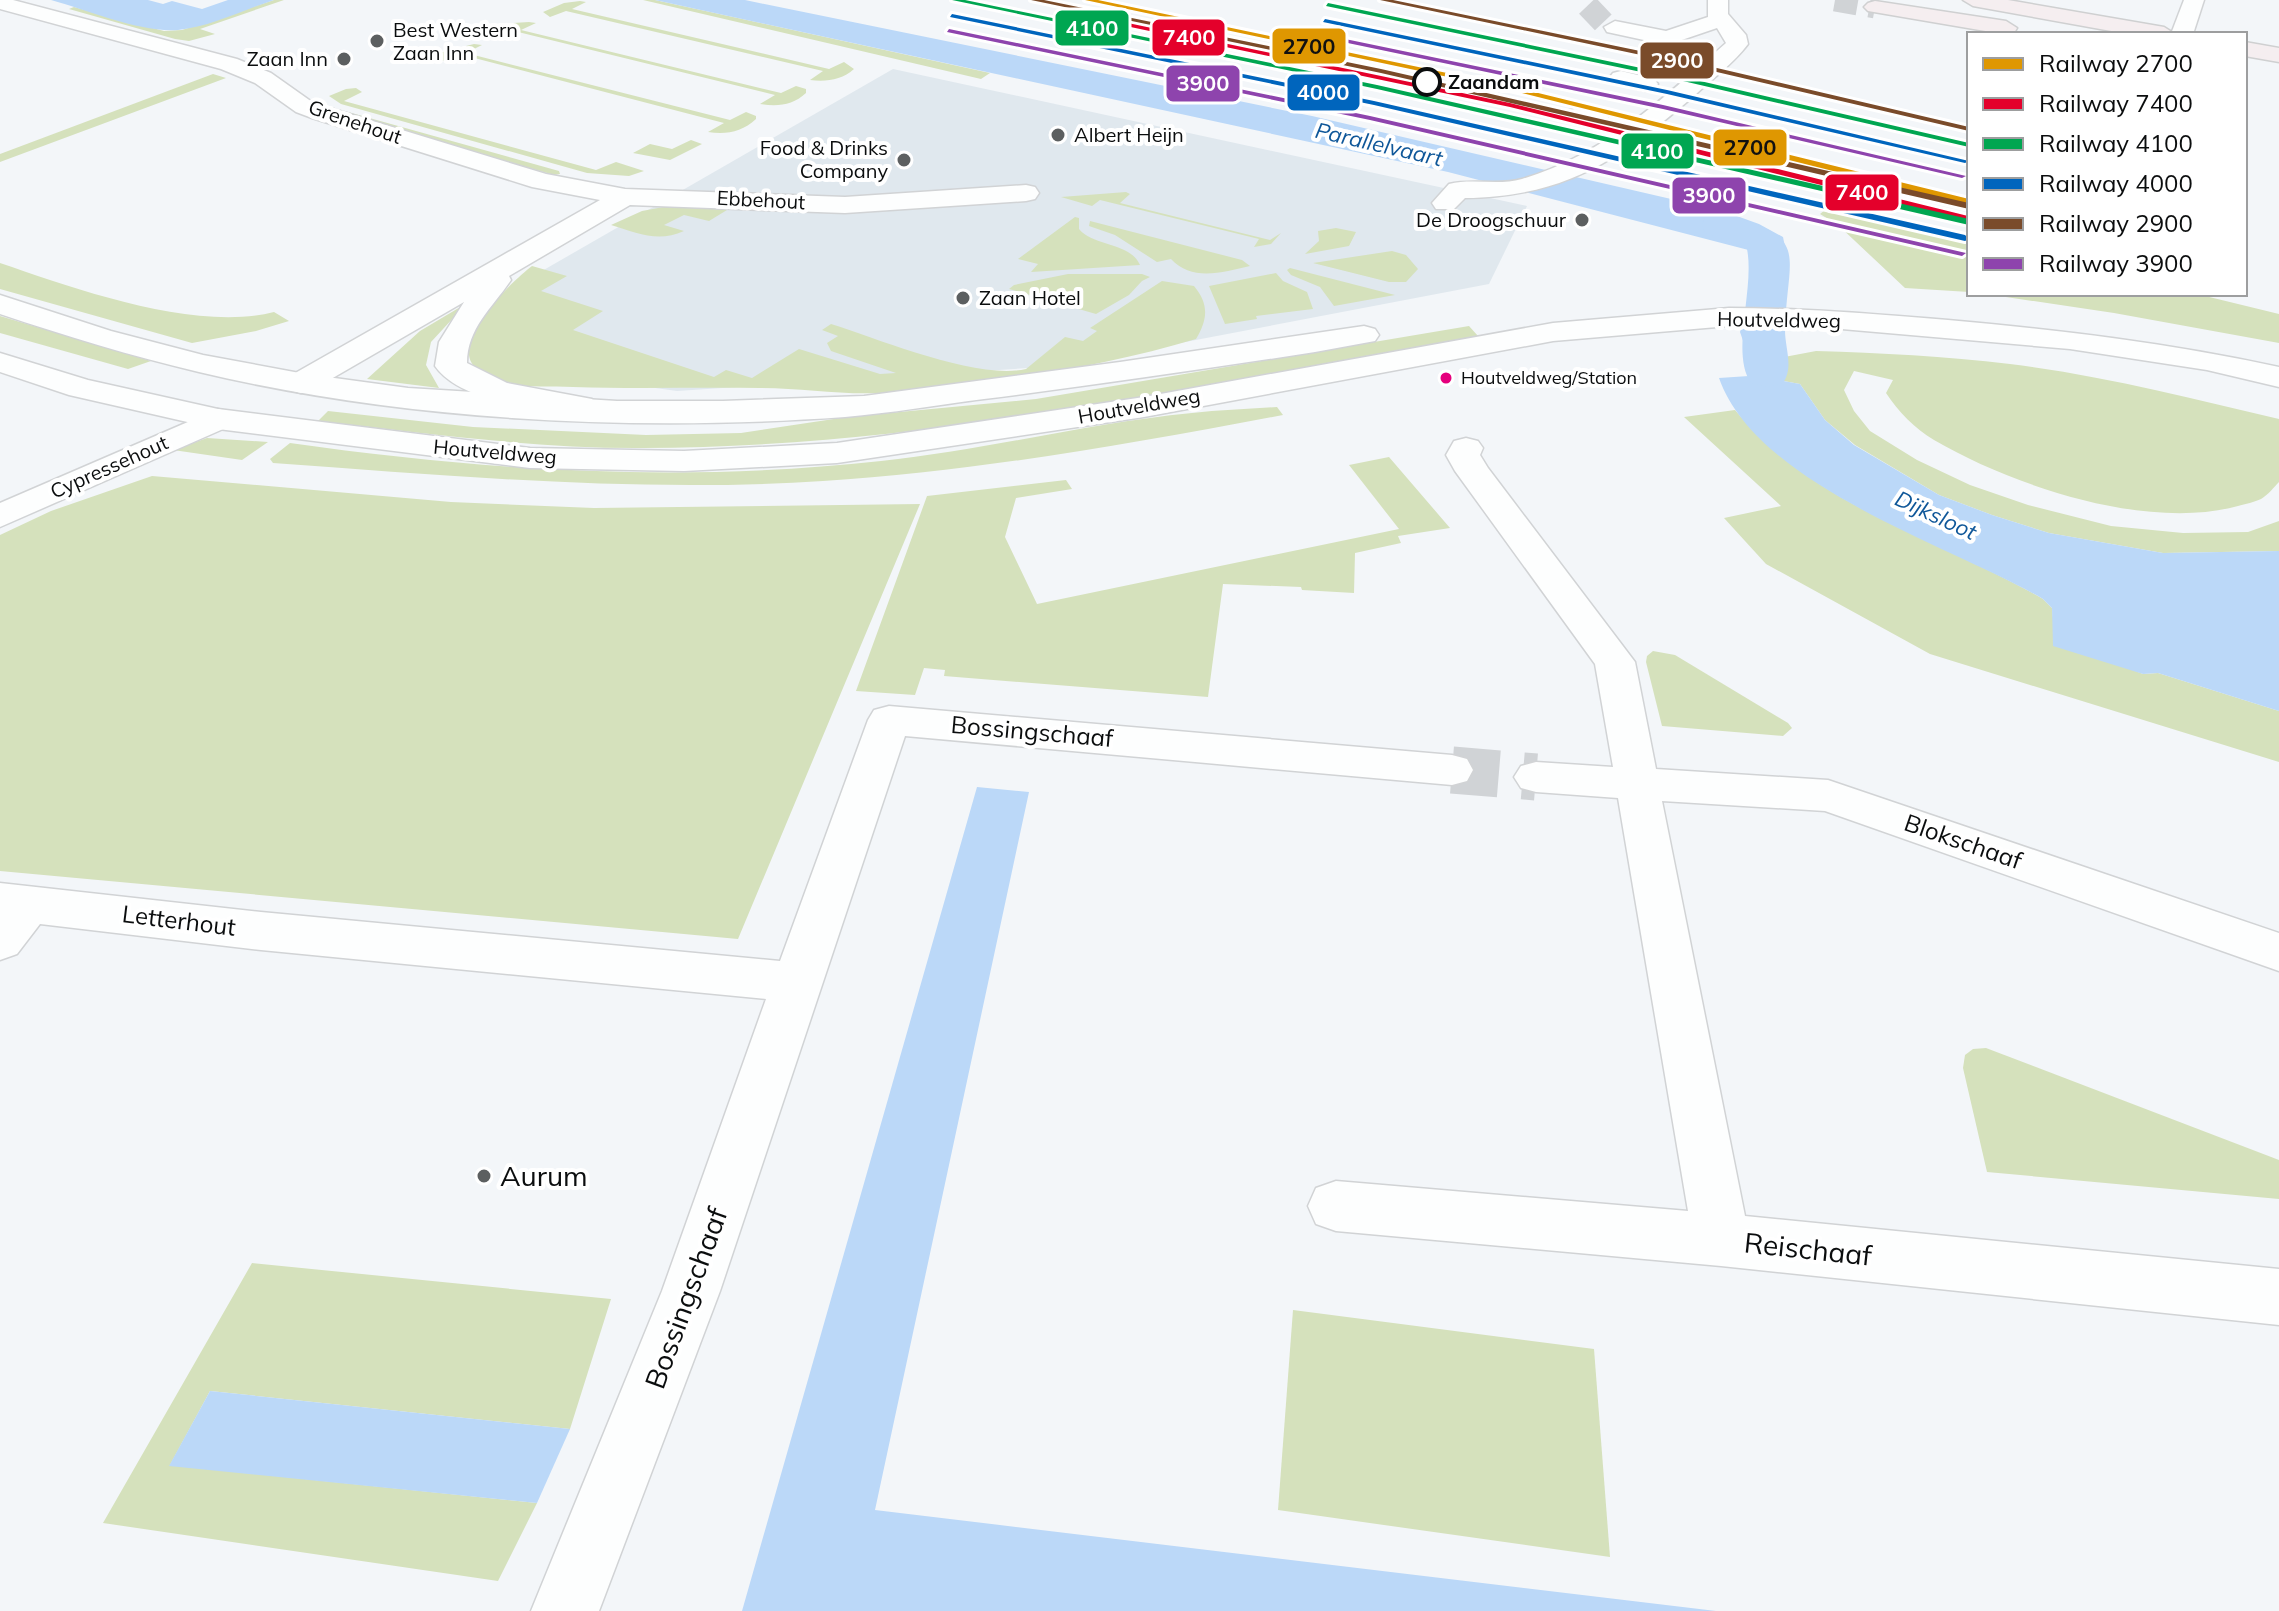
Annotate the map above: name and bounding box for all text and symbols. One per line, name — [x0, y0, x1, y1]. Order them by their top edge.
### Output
line badge: 4100 — [1054, 9, 1130, 47]
text: 4100 — [1066, 14, 1118, 42]
place label: Best Western Zaan Inn — [393, 17, 518, 65]
line badge: 7400 — [1151, 18, 1226, 57]
text: 7400 — [1163, 23, 1215, 51]
line badge: 2700 — [1271, 27, 1347, 65]
marker: Best Western Zaan Inn — [368, 32, 386, 50]
text: 2700 — [1283, 32, 1335, 60]
legend — [1967, 32, 2247, 296]
line badge: 2900 — [1639, 41, 1715, 80]
place label: Zaan Inn — [247, 46, 328, 71]
text: 2900 — [1651, 46, 1703, 74]
text: Railway 2700 — [2039, 48, 2193, 78]
marker: Zaan Inn — [335, 50, 353, 68]
line badge: 3900 — [1165, 64, 1241, 103]
marker: Zaandam — [1413, 68, 1441, 96]
text: 3900 — [1177, 69, 1229, 97]
place label: Zaandam — [1448, 69, 1540, 94]
line badge: 4000 — [1286, 73, 1361, 112]
text: 4000 — [1297, 78, 1349, 106]
text: Railway 7400 — [2039, 88, 2193, 118]
street label: Grenehout — [305, 94, 405, 149]
water label: Parallelvaart — [1313, 116, 1447, 173]
place label: Albert Heijn — [1074, 122, 1184, 147]
marker: Albert Heijn — [1049, 126, 1067, 144]
line badge: 2700 — [1712, 128, 1788, 167]
text: Railway 4100 — [2039, 128, 2193, 158]
line badge: 4100 — [1620, 132, 1695, 170]
text: 2700 — [1724, 133, 1776, 161]
place label: Food & Drinks Company — [760, 135, 888, 183]
text: 4100 — [1631, 137, 1683, 165]
marker: Food & Drinks Company — [895, 151, 913, 169]
text: Railway 4000 — [2039, 168, 2193, 198]
line badge: 7400 — [1824, 173, 1900, 212]
line badge: 3900 — [1671, 176, 1747, 215]
text: 7400 — [1836, 178, 1888, 206]
text: 3900 — [1683, 181, 1735, 209]
street label: Ebbehout — [716, 185, 806, 214]
place label: De Droogschuur — [1416, 207, 1567, 232]
text: Railway 2900 — [2039, 208, 2193, 238]
marker: De Droogschuur — [1573, 211, 1591, 229]
text: Railway 3900 — [2039, 248, 2193, 278]
place label: Zaan Hotel — [979, 285, 1081, 310]
marker: Zaan Hotel — [954, 289, 972, 307]
street label: Houtveldweg — [1717, 306, 1841, 333]
place label: Houtveldweg/Station — [1461, 366, 1637, 389]
marker: Houtveldweg/Station — [1438, 370, 1454, 386]
street label: Houtveldweg — [1076, 382, 1202, 429]
street label: Cypressehout — [46, 429, 172, 504]
street label: Houtveldweg — [432, 434, 558, 469]
water label: Dijksloot — [1891, 484, 1982, 547]
street label: Bossingschaaf — [950, 709, 1115, 753]
street label: Blokschaaf — [1900, 807, 2027, 875]
street label: Letterhout — [121, 898, 238, 942]
place label: Aurum — [500, 1158, 588, 1193]
marker: Aurum — [475, 1167, 493, 1185]
street label: Bossingschaaf — [637, 1202, 735, 1393]
street label: Reischaaf — [1742, 1224, 1874, 1273]

